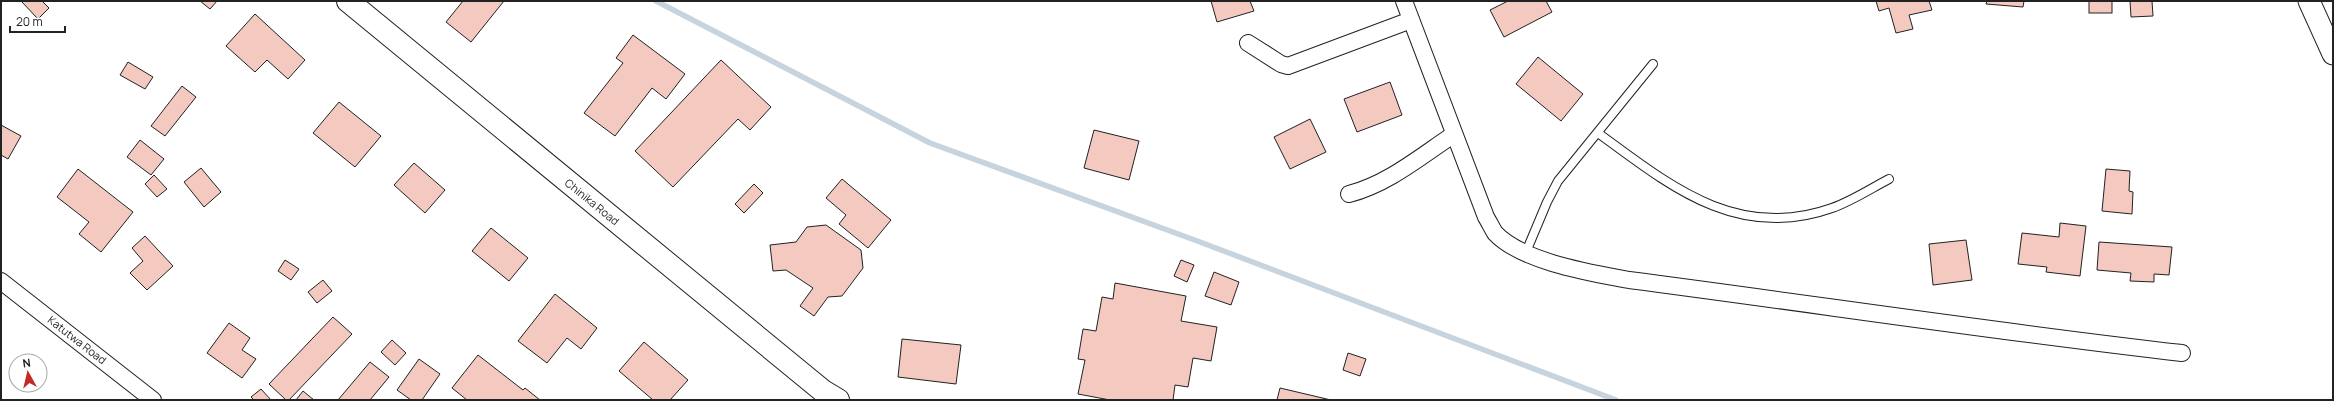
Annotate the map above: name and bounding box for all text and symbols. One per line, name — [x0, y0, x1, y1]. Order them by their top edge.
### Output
scale bar — [10, 8, 65, 34]
text: 20 m — [16, 13, 43, 30]
street label: Chinika Road — [562, 175, 623, 228]
street label: Katutwa Road — [45, 312, 110, 367]
north arrow — [8, 353, 48, 393]
text: N — [22, 355, 32, 371]

